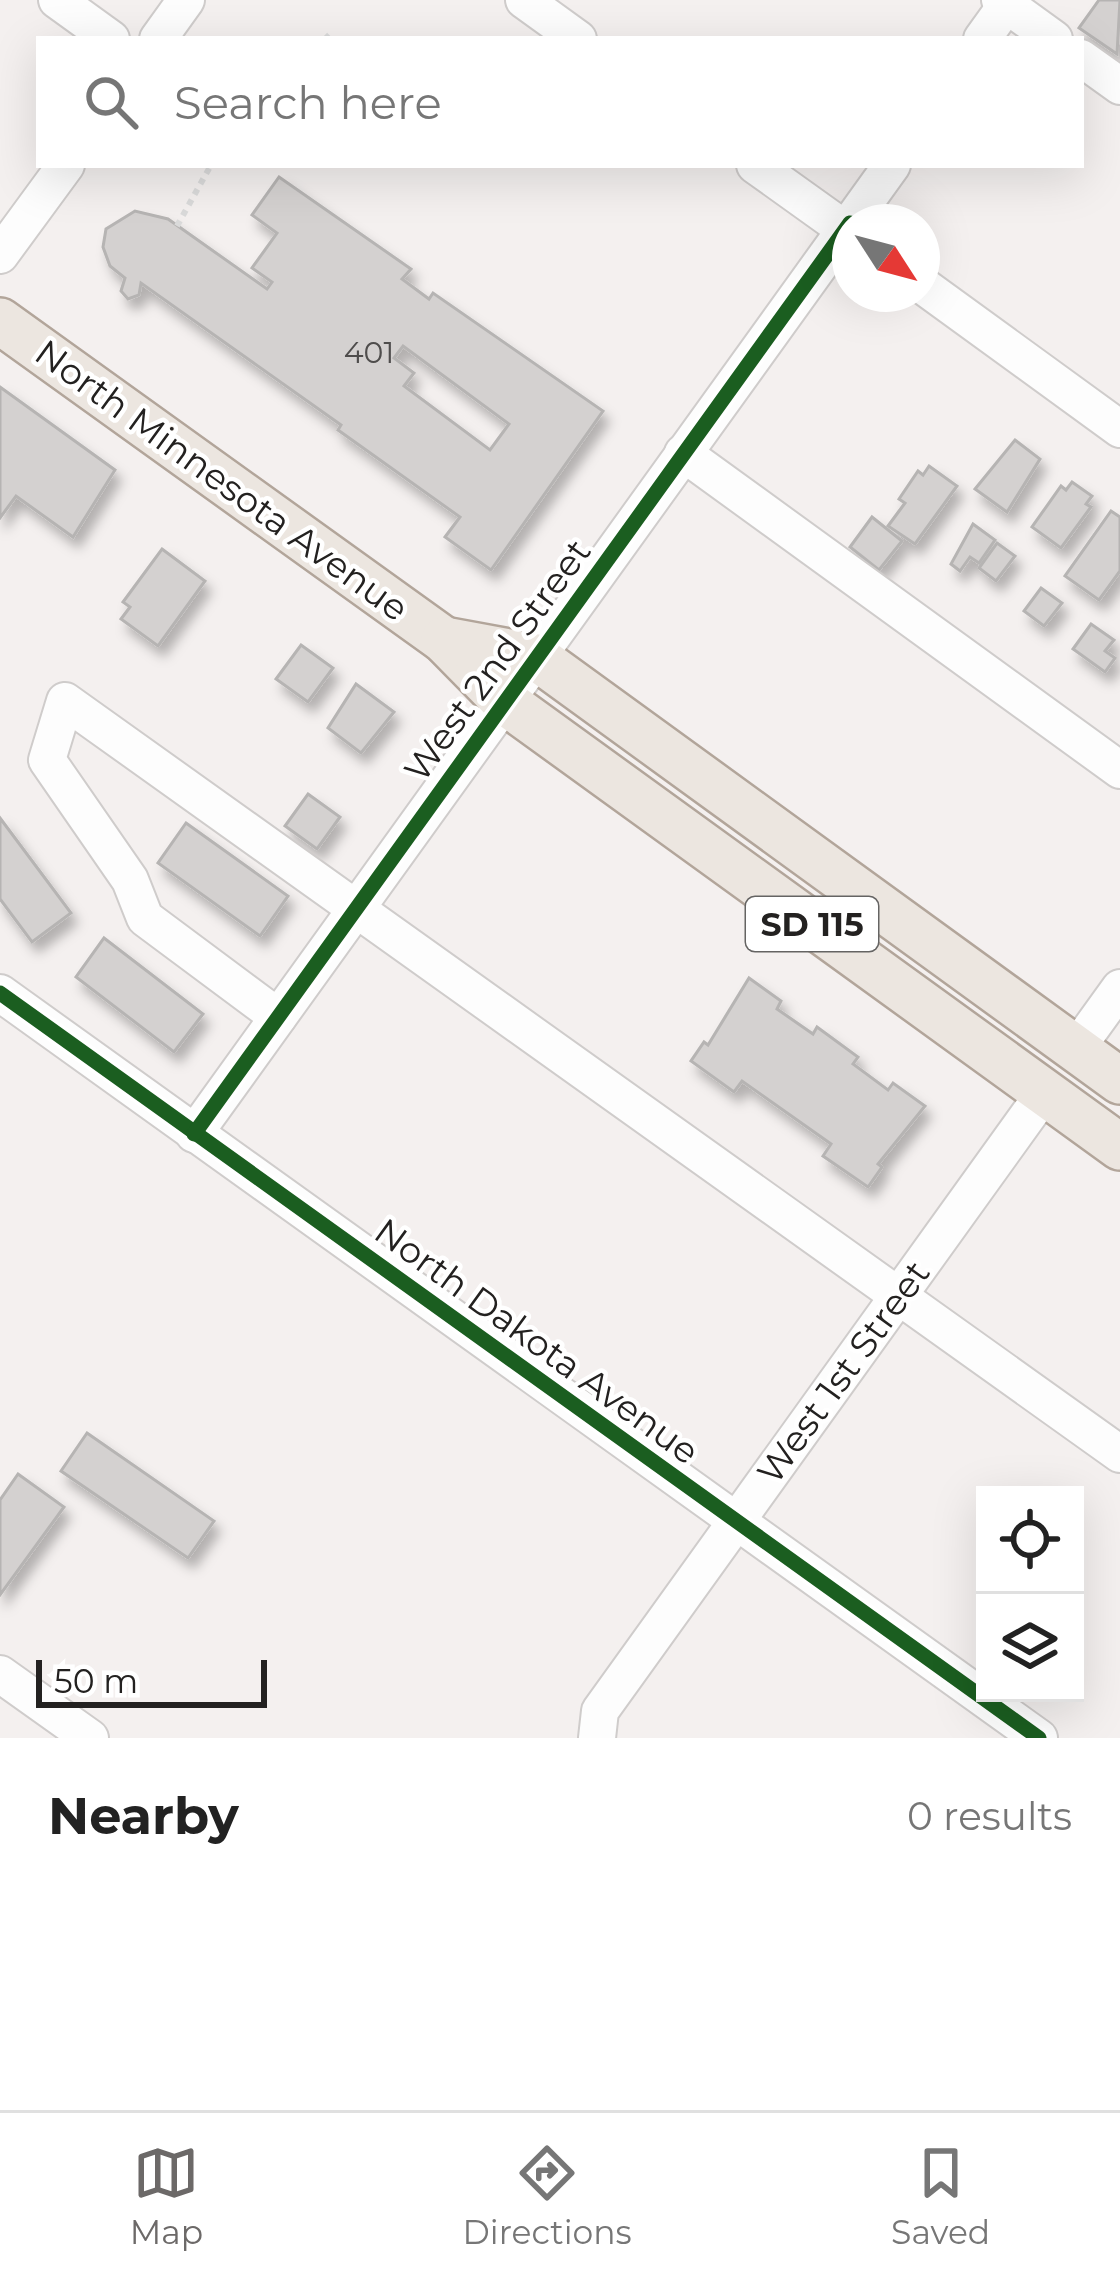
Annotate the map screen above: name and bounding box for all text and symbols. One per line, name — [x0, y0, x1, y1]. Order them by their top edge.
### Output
search box — [36, 36, 1084, 168]
icon: search — [78, 69, 144, 135]
text: Search here — [174, 75, 442, 130]
north arrow — [832, 204, 940, 312]
street label: North Minnesota Avenue — [27, 330, 417, 630]
house number: 401 — [344, 334, 394, 371]
street label: West 2nd Street — [394, 530, 600, 790]
road number: SD 115 — [746, 897, 878, 951]
street label: North Dakota Avenue — [366, 1209, 708, 1473]
street label: West 1st Street — [747, 1252, 939, 1492]
map controls — [976, 1486, 1084, 1702]
button: locate — [976, 1486, 1084, 1594]
button: layers — [976, 1594, 1084, 1702]
scale bar — [36, 1654, 267, 1707]
text: 50 m — [54, 1661, 138, 1701]
text: Nearby — [48, 1785, 239, 1847]
text: 0 results — [907, 1792, 1072, 1840]
tab: Map — [130, 2140, 203, 2252]
tab: Directions — [463, 2140, 632, 2252]
tab: Saved — [891, 2140, 990, 2252]

